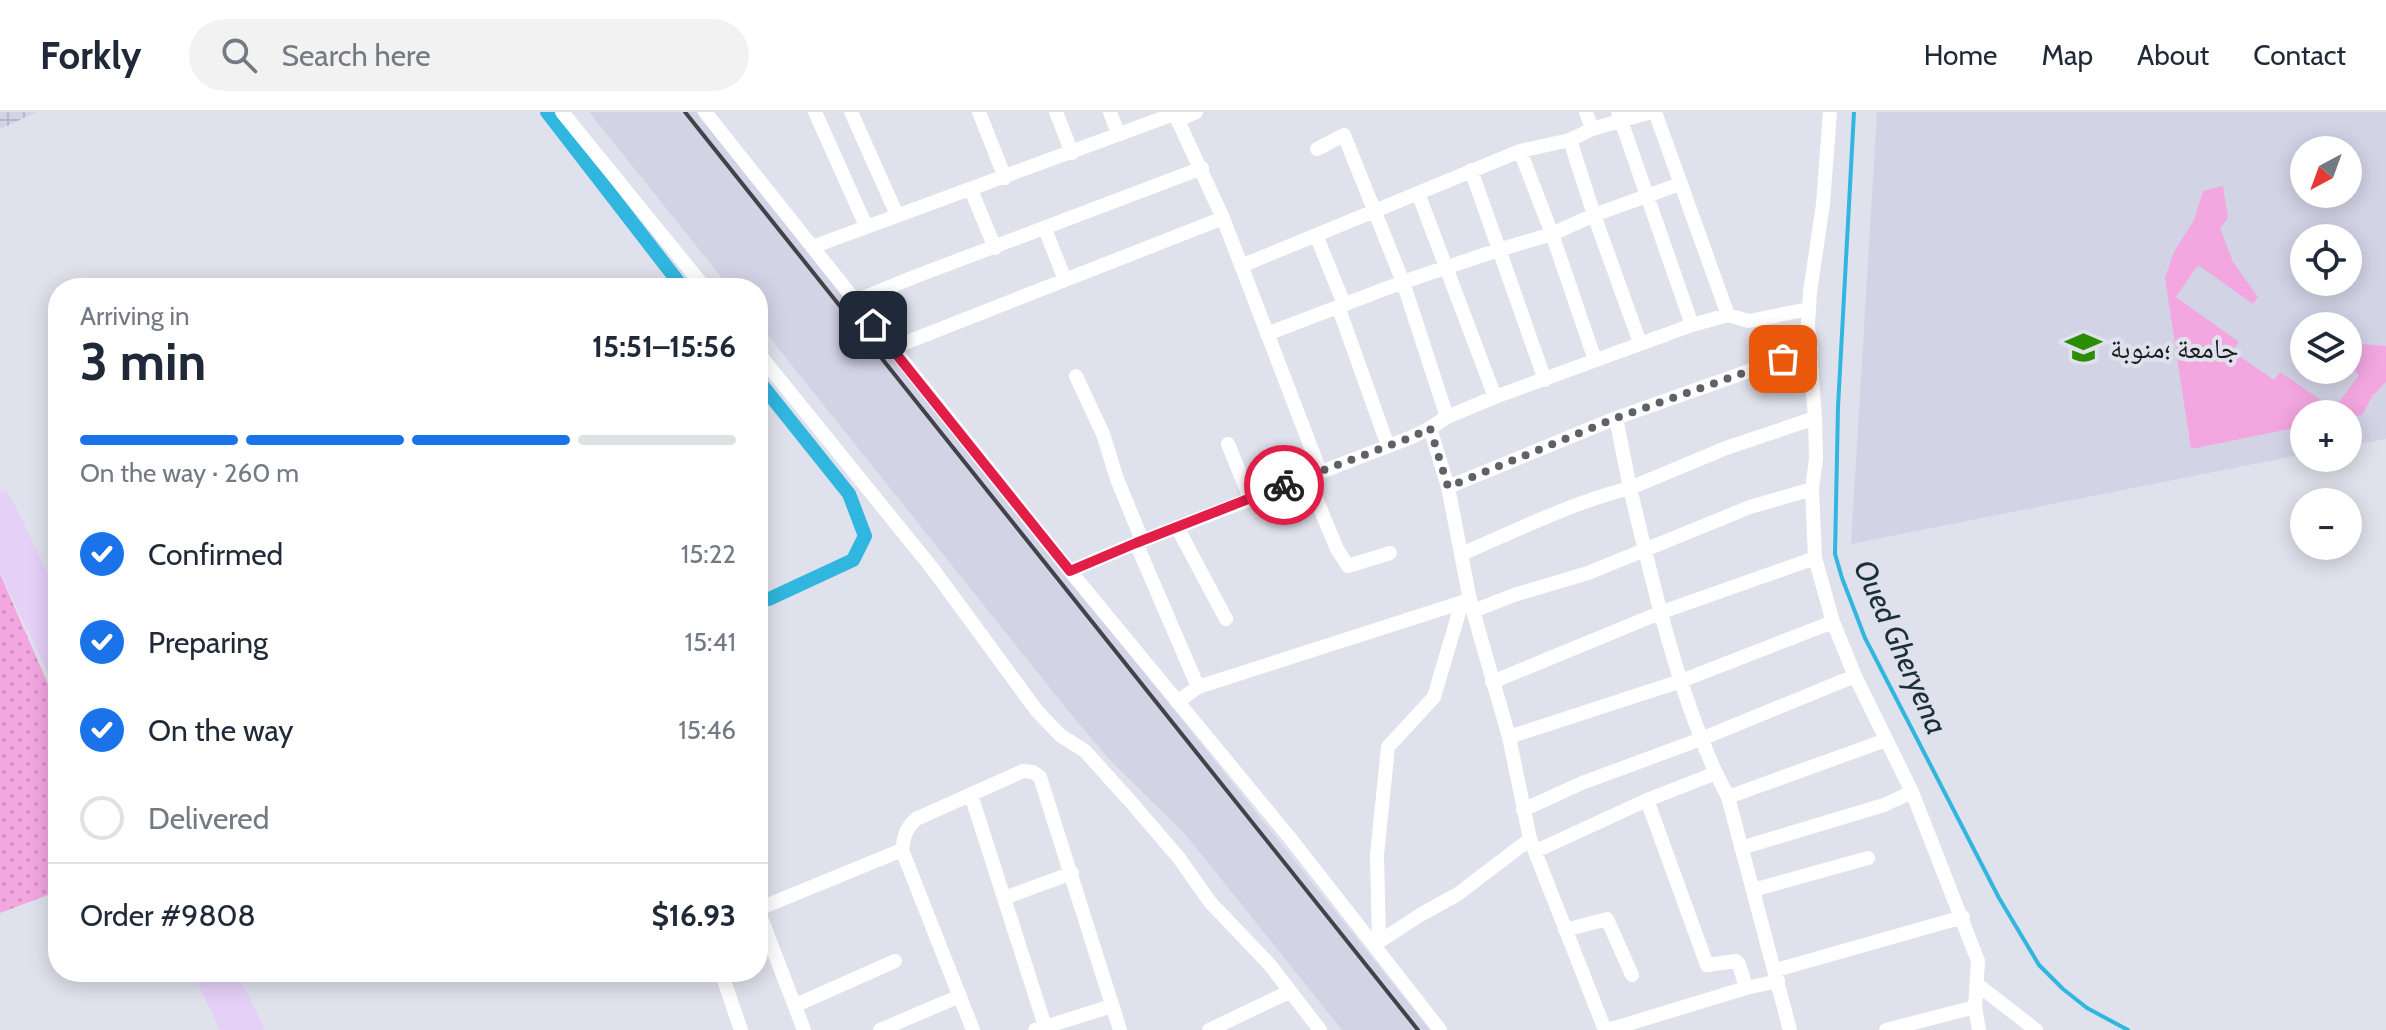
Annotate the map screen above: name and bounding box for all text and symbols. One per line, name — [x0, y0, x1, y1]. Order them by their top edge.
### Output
search box — [189, 19, 749, 91]
text: Forkly — [40, 32, 141, 79]
icon: search — [217, 33, 261, 77]
text: Search here — [281, 37, 431, 74]
text: Home — [1924, 38, 1997, 72]
text: Map — [2041, 38, 2093, 72]
text: About — [2137, 38, 2209, 72]
text: Contact — [2253, 38, 2346, 72]
north arrow — [2290, 136, 2362, 208]
map controls — [2290, 136, 2362, 560]
button: locate — [2290, 224, 2362, 296]
pin — [839, 291, 907, 359]
text: Arriving in — [80, 300, 190, 332]
icon: home — [851, 303, 895, 347]
button: layers — [2290, 312, 2362, 384]
pin — [1749, 325, 1817, 393]
text: 15:51–15:56 — [592, 328, 736, 365]
school or university icon: جامعة ؛منوبة — [2065, 329, 2103, 367]
text: 3 min — [80, 330, 206, 393]
place label: جامعة ؛منوبة — [2110, 331, 2239, 365]
icon: bag — [1761, 337, 1805, 381]
button: + — [2290, 400, 2362, 472]
courier — [1244, 445, 1324, 525]
text: On the way · 260 m — [80, 457, 299, 489]
icon: bike — [1262, 463, 1306, 507]
button: − — [2290, 488, 2362, 560]
icon: check — [80, 532, 124, 576]
text: Confirmed — [148, 536, 283, 573]
text: 15:22 — [681, 538, 736, 570]
water label: Oued Gheryena — [1846, 554, 1956, 740]
icon: check — [80, 620, 124, 664]
text: Preparing — [148, 624, 268, 661]
text: 15:41 — [685, 626, 736, 658]
icon: check — [80, 708, 124, 752]
text: On the way — [148, 712, 293, 749]
text: 15:46 — [678, 714, 736, 746]
text: Delivered — [148, 800, 269, 837]
text: Order #9808 — [80, 897, 256, 934]
text: $16.93 — [651, 897, 736, 934]

